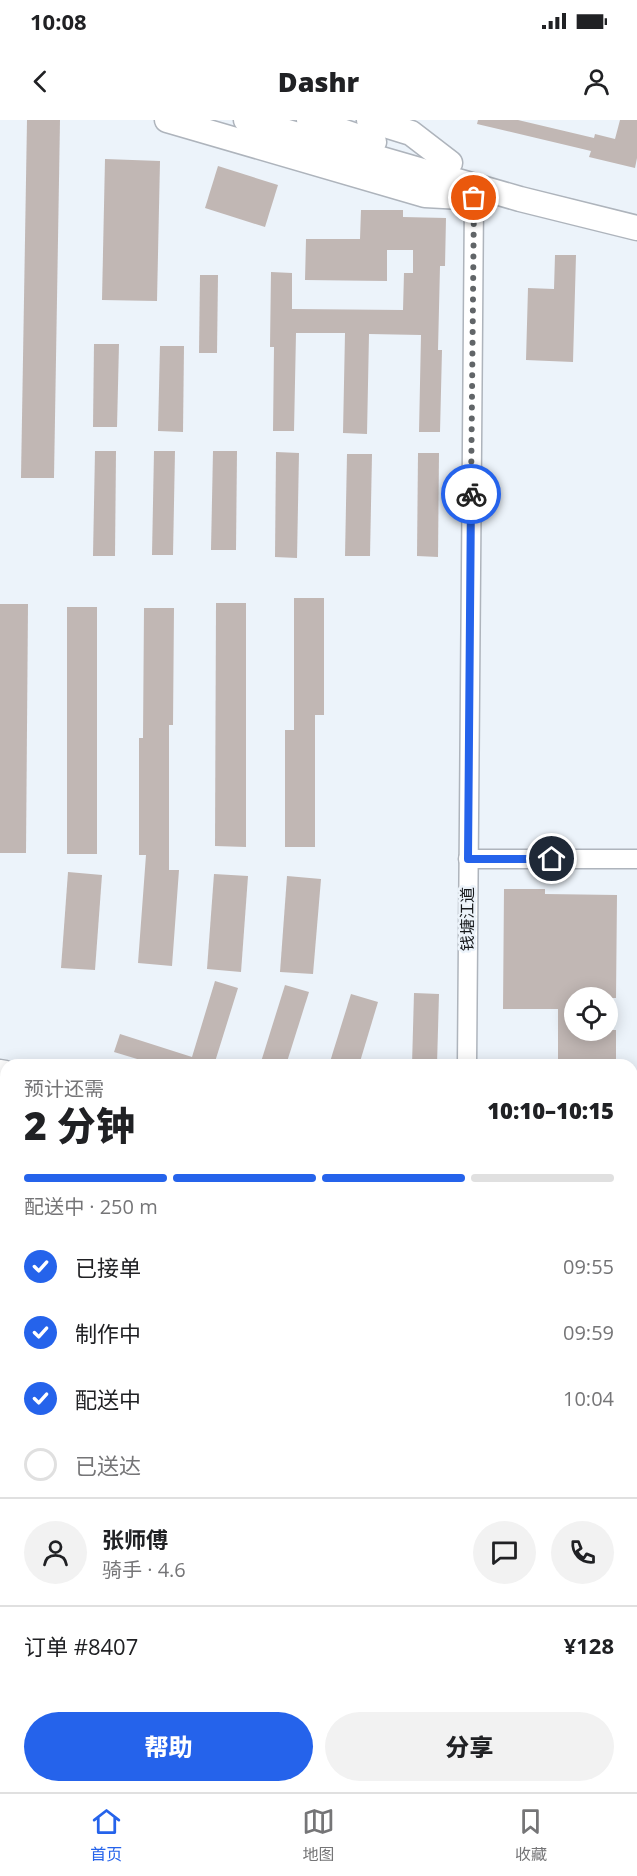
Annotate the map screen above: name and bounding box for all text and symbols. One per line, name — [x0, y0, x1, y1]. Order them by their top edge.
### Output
text: 10:08 — [30, 6, 87, 36]
text: Dashr — [278, 63, 359, 100]
icon: back — [24, 65, 57, 98]
icon: person — [580, 65, 613, 98]
pin — [448, 172, 499, 223]
icon: bag — [457, 181, 490, 214]
courier — [441, 464, 501, 524]
icon: bike — [455, 478, 488, 511]
pin — [526, 833, 577, 884]
icon: home — [535, 842, 568, 875]
street label: 钱塘江道 — [456, 887, 478, 951]
map controls — [564, 987, 618, 1041]
button: locate — [564, 987, 618, 1041]
text: 预计还需 — [24, 1075, 104, 1102]
text: 10:10–10:15 — [487, 1095, 614, 1125]
text: 2 分钟 — [24, 1098, 135, 1151]
text: 配送中 · 250 m — [24, 1193, 158, 1220]
icon: check — [24, 1250, 57, 1283]
text: 已接单 — [75, 1252, 141, 1282]
text: 09:55 — [563, 1253, 614, 1280]
icon: check — [24, 1316, 57, 1349]
text: 制作中 — [75, 1318, 141, 1348]
text: 09:59 — [563, 1319, 614, 1346]
icon: check — [24, 1382, 57, 1415]
text: 配送中 — [75, 1384, 141, 1414]
text: 10:04 — [563, 1385, 614, 1412]
text: 已送达 — [75, 1450, 141, 1480]
button: person — [24, 1521, 87, 1584]
button: chat — [473, 1521, 536, 1584]
button: phone — [551, 1521, 614, 1584]
text: 张师傅 — [102, 1524, 168, 1554]
text: 骑手 · 4.6 — [102, 1556, 186, 1583]
text: ¥128 — [564, 1630, 614, 1660]
text: 订单 #8407 — [24, 1631, 138, 1661]
button: 帮助 — [24, 1712, 313, 1781]
button: 分享 — [325, 1712, 614, 1781]
tab: 首页 — [90, 1805, 123, 1865]
tab: 地图 — [302, 1805, 335, 1865]
tab: 收藏 — [514, 1805, 547, 1865]

